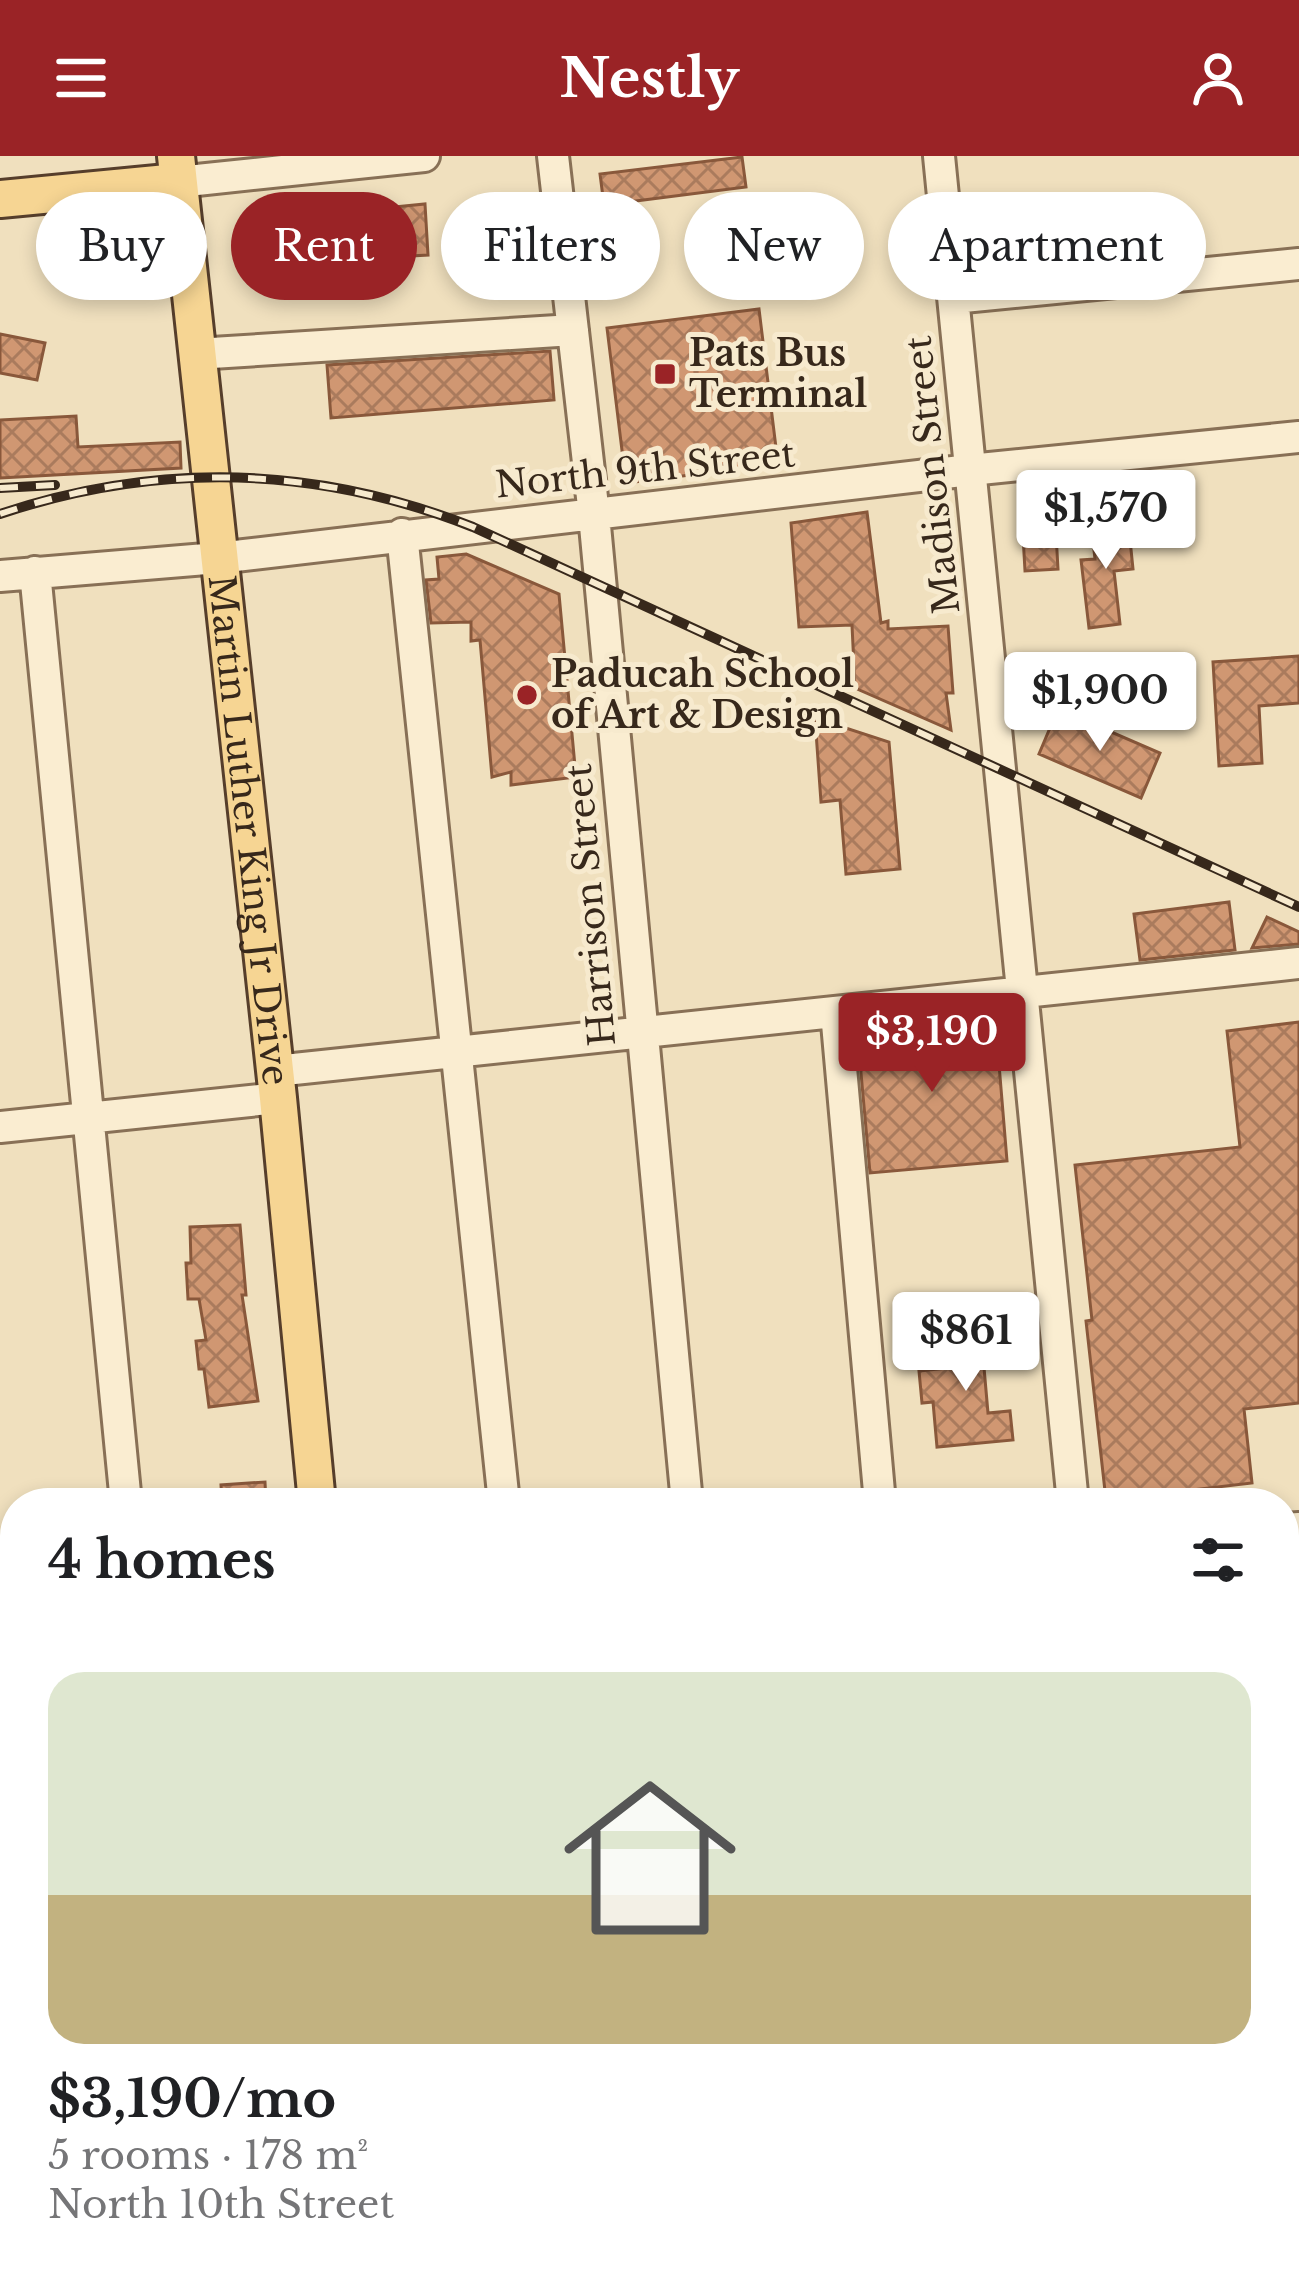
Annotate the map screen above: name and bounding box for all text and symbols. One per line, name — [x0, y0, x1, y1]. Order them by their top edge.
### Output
icon: menu — [48, 45, 114, 111]
text: Nestly — [559, 45, 740, 112]
icon: person — [1185, 45, 1251, 111]
chip: Buy — [36, 192, 207, 300]
chip: Rent — [231, 192, 417, 300]
chip: Filters — [441, 192, 660, 300]
chip: New — [684, 192, 864, 300]
chip: Apartment — [888, 192, 1206, 300]
place label: Pats Bus Terminal — [689, 331, 867, 417]
street label: Madison Street — [895, 333, 969, 616]
marker: Pats Bus Terminal — [652, 361, 678, 387]
street label: North 9th Street — [493, 431, 797, 508]
pin: $1,570 — [1008, 470, 1204, 572]
text: $1,570 — [1043, 484, 1169, 533]
street label: Martin Luther King Jr Drive — [199, 573, 298, 1088]
place label: Paducah School of Art & Design — [551, 652, 854, 738]
pin: $1,900 — [1002, 652, 1198, 754]
text: $1,900 — [1031, 666, 1169, 715]
marker: Paducah School of Art & Design — [514, 682, 540, 708]
street label: Harrison Street — [556, 762, 625, 1048]
pin: $3,190 — [834, 993, 1030, 1095]
text: $3,190 — [866, 1007, 998, 1056]
pin: $861 — [895, 1292, 1037, 1394]
text: $861 — [919, 1306, 1013, 1355]
icon: filters — [1185, 1527, 1251, 1593]
text: 4 homes — [48, 1529, 276, 1592]
icon: home — [542, 1750, 758, 1966]
text: $3,190/mo — [48, 2068, 336, 2131]
text: 5 rooms · 178 m² — [48, 2131, 368, 2180]
text: North 10th Street — [48, 2180, 394, 2229]

